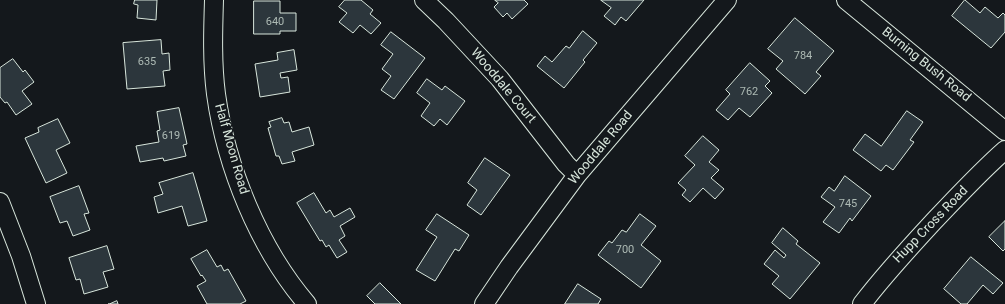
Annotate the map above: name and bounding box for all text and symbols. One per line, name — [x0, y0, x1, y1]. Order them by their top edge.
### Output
house number: 640 — [266, 15, 284, 29]
street label: Burning Bush Road — [878, 24, 974, 106]
street label: Wooddale Court — [467, 45, 539, 127]
house number: 784 — [794, 49, 812, 63]
house number: 635 — [138, 55, 156, 69]
house number: 762 — [740, 85, 758, 99]
street label: Half Moon Road — [211, 102, 251, 196]
street label: Wooddale Road — [566, 108, 636, 188]
house number: 619 — [162, 129, 180, 143]
street label: Hupp Cross Road — [890, 183, 972, 267]
house number: 745 — [839, 197, 857, 211]
house number: 700 — [616, 243, 634, 257]

